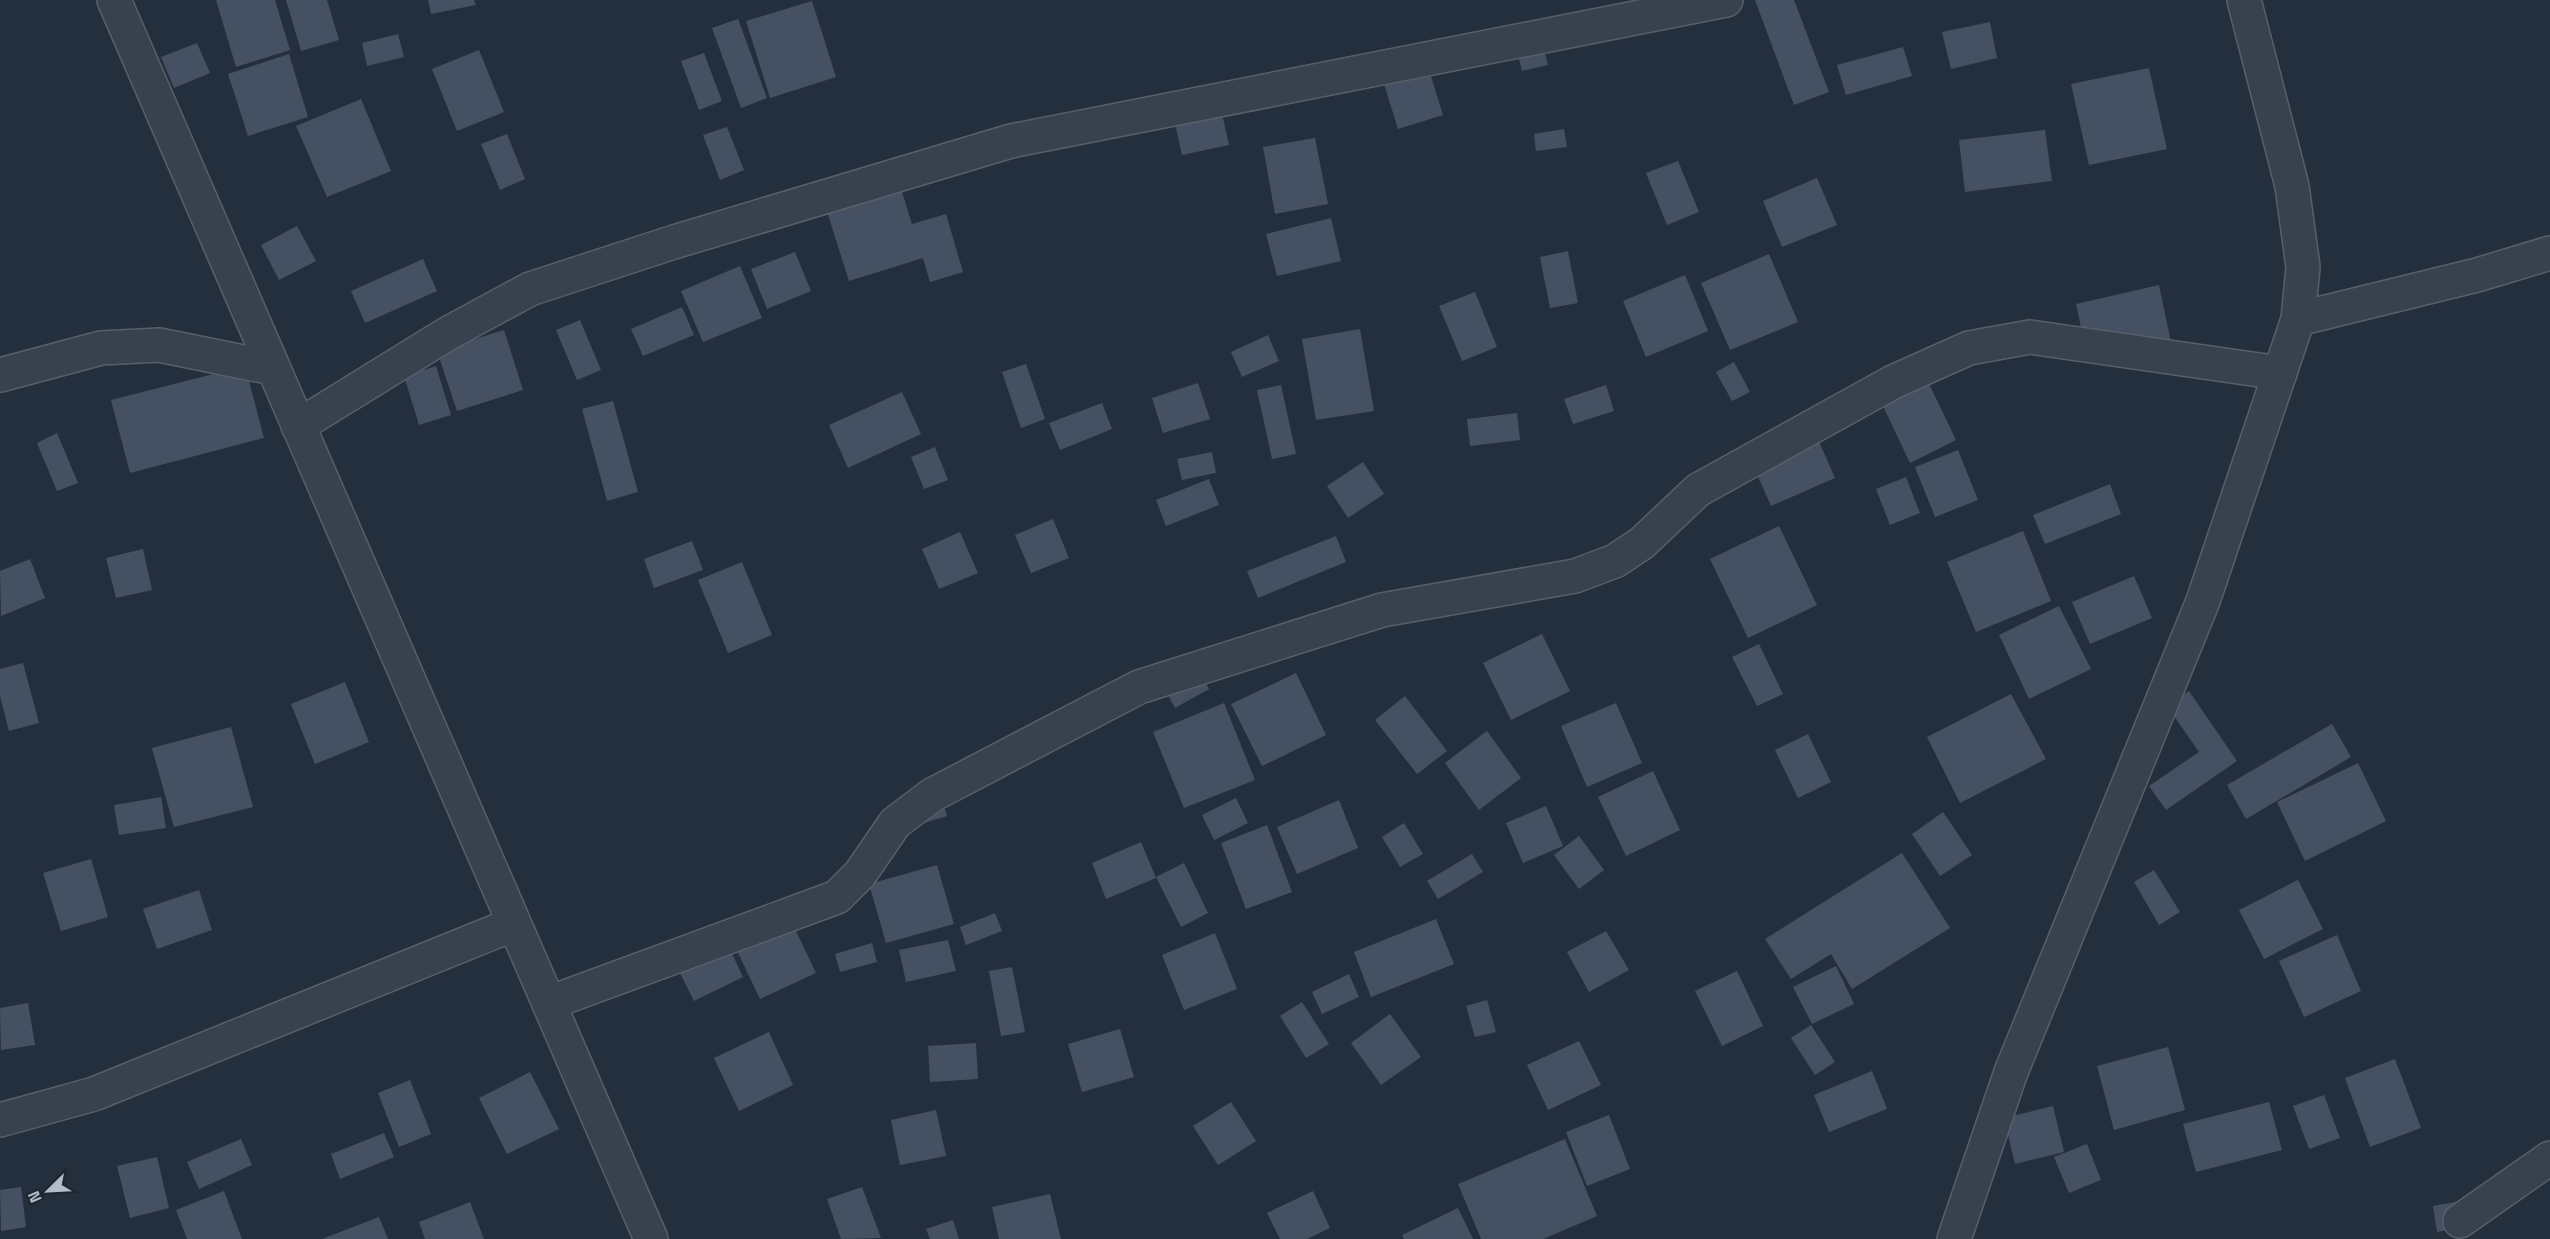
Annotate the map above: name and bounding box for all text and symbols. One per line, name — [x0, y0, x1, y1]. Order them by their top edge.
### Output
north arrow — [18, 1161, 78, 1221]
text: N — [23, 1188, 47, 1206]

